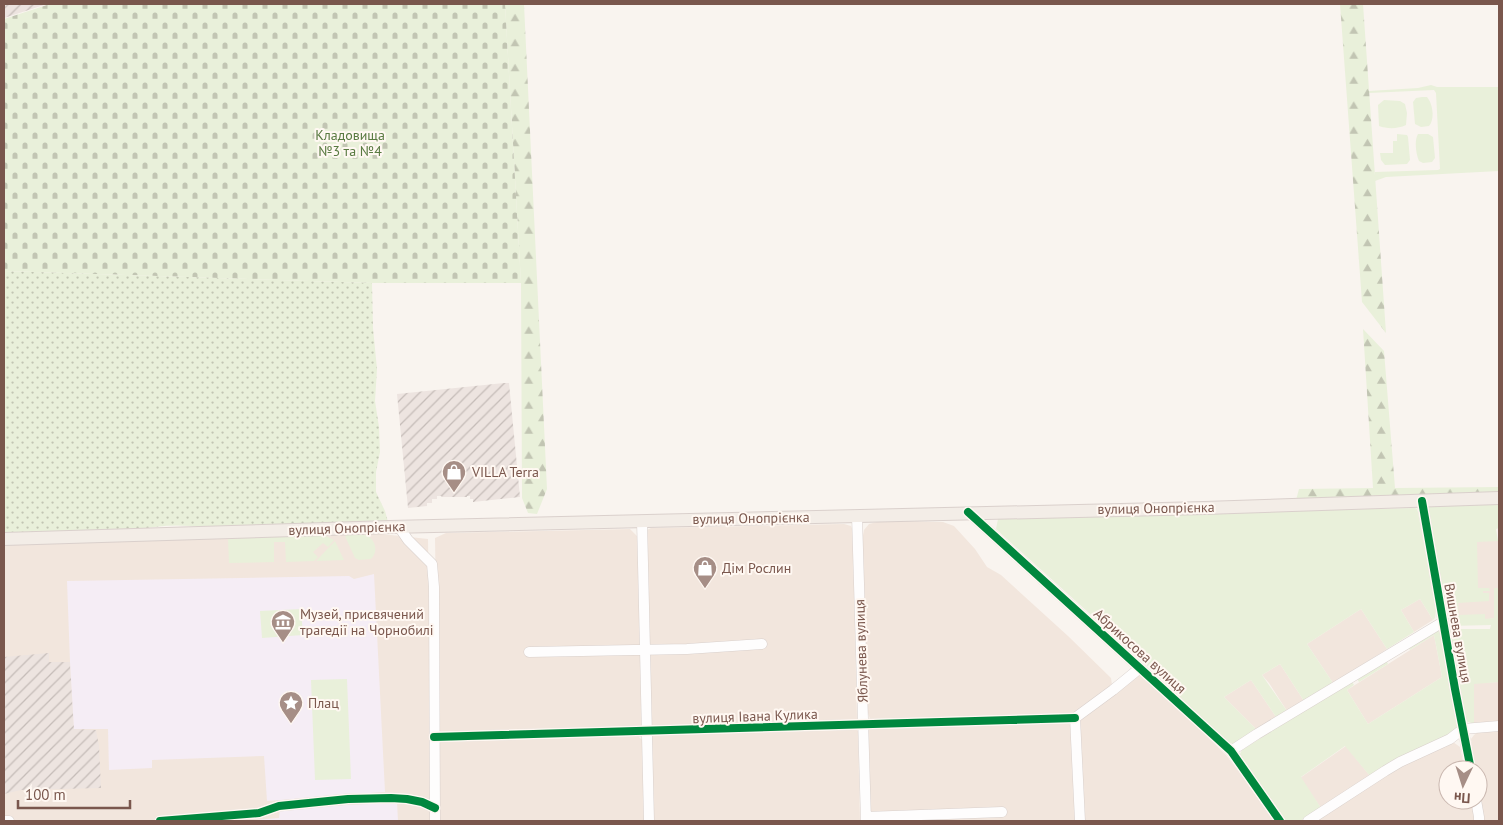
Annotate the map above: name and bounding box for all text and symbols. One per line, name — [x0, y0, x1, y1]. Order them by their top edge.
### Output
park label: Кладовища №3 та №4 — [315, 126, 385, 160]
shop icon: VILLA Terra — [441, 459, 467, 493]
place label: VILLA Terra — [471, 463, 539, 481]
street label: вулиця Онопрієнка — [1097, 498, 1215, 518]
street label: вулиця Онопрієнка — [692, 508, 810, 528]
street label: вулиця Онопрієнка — [288, 517, 406, 539]
shop icon: Дім Рослин — [692, 555, 718, 589]
place label: Дім Рослин — [722, 559, 791, 577]
street label: Вишнева вулиця — [1440, 582, 1476, 684]
street label: Яблунева вулиця — [850, 599, 872, 703]
place label: Музей, присвячений трагедії на Чорнобилі — [300, 605, 434, 639]
street label: Абрикосова вулиця — [1090, 605, 1190, 697]
museum icon: Музей, присвячений трагедії на Чорнобилі — [270, 609, 296, 643]
place icon: Плац — [278, 690, 304, 724]
place label: Плац — [308, 694, 339, 712]
street label: вулиця Івана Кулика — [692, 705, 818, 727]
north arrow — [1438, 760, 1488, 810]
scale bar — [18, 778, 130, 810]
text: 100 m — [25, 785, 66, 804]
text: Пн — [1453, 788, 1471, 808]

